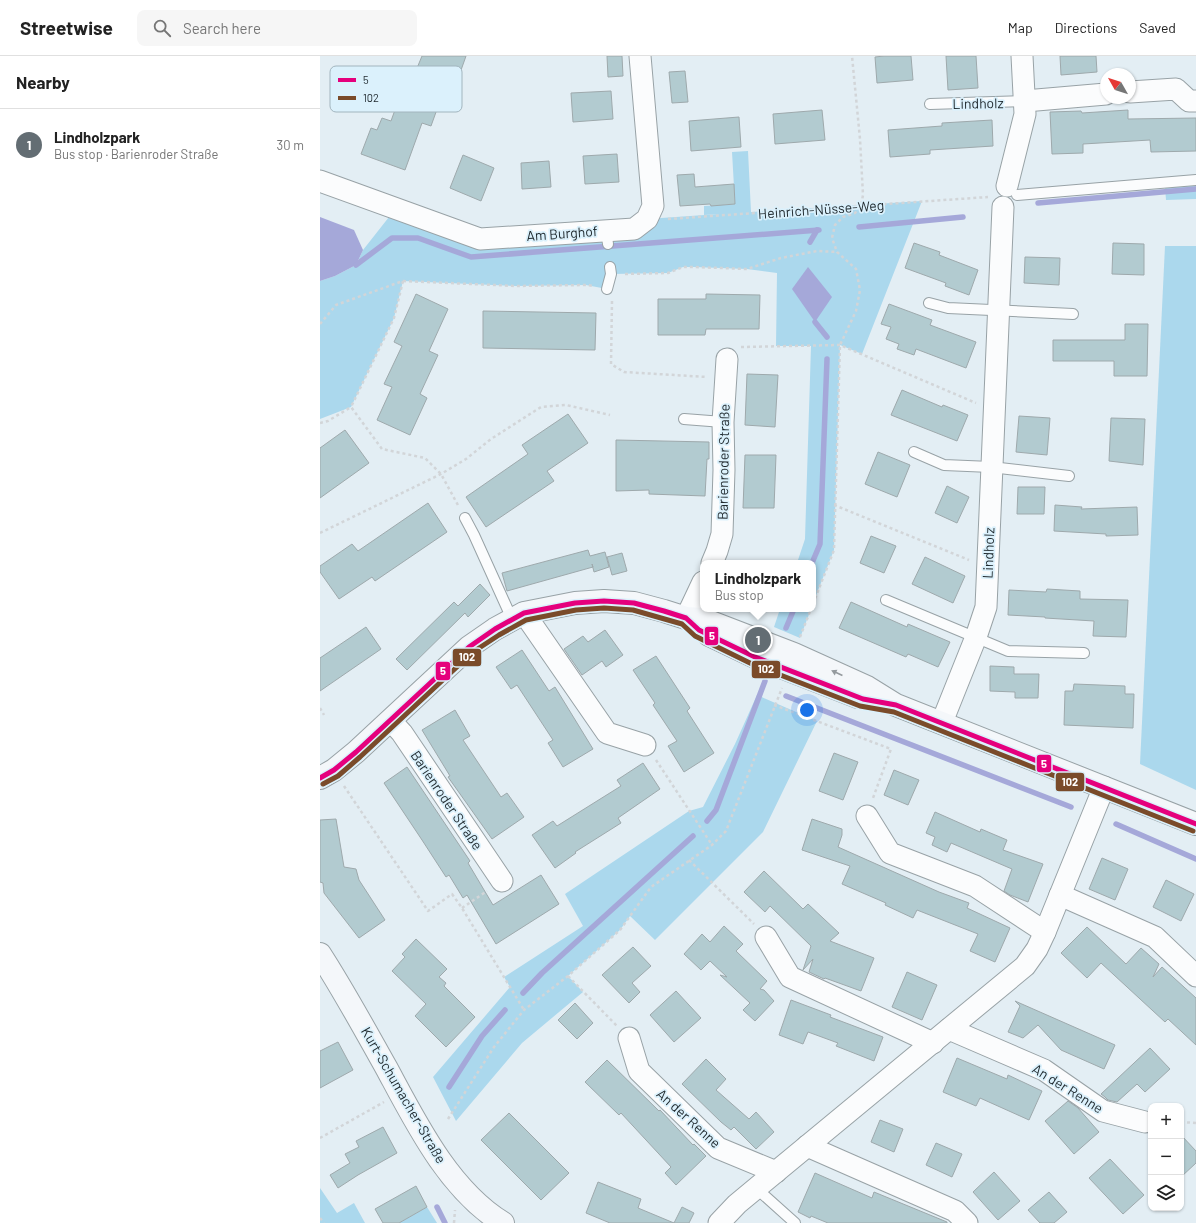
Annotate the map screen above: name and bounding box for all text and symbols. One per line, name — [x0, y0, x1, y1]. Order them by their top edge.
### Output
search box — [137, 10, 417, 46]
text: Streetwise — [20, 16, 113, 39]
icon: search — [151, 17, 173, 39]
text: Search here — [183, 19, 261, 37]
text: Map — [1008, 19, 1033, 36]
text: Directions — [1055, 19, 1117, 36]
text: Saved — [1139, 19, 1176, 36]
legend — [330, 66, 462, 112]
north arrow — [1100, 68, 1136, 104]
text: Nearby — [16, 72, 70, 92]
text: 5 — [363, 73, 369, 86]
text: 102 — [363, 91, 379, 104]
street label: Lindholz — [952, 94, 1004, 112]
text: Lindholzpark — [54, 128, 140, 146]
text: 1 — [27, 137, 31, 153]
text: 30 m — [277, 137, 304, 153]
text: Bus stop · Barienroder Straße — [54, 146, 218, 162]
street label: Heinrich-Nüsse-Weg — [757, 196, 885, 222]
street label: Am Burghof — [526, 222, 598, 244]
street label: Barienroder Straße — [713, 404, 733, 520]
street label: Lindholz — [979, 527, 997, 579]
popup — [700, 560, 816, 612]
text: Lindholzpark — [715, 569, 801, 587]
text: Bus stop — [715, 587, 764, 603]
pin: 1 — [745, 625, 771, 655]
line badge: 5 — [704, 626, 719, 646]
text: 5 — [709, 629, 715, 642]
line badge: 102 — [452, 648, 482, 667]
text: 102 — [459, 650, 475, 663]
line badge: 102 — [751, 660, 781, 679]
line badge: 5 — [435, 661, 451, 681]
text: 102 — [758, 662, 774, 675]
text: 5 — [440, 664, 446, 677]
one-way arrow — [831, 670, 843, 676]
your location — [797, 700, 817, 720]
street label: Barienroder Straße — [408, 747, 486, 853]
line badge: 5 — [1036, 754, 1052, 773]
text: 5 — [1041, 757, 1047, 770]
line badge: 102 — [1055, 772, 1085, 792]
text: 102 — [1062, 775, 1078, 788]
street label: Kurt-Schumacher-Straße — [358, 1024, 450, 1166]
street label: An der Renne — [1029, 1060, 1107, 1116]
street label: An der Renne — [653, 1085, 725, 1151]
map controls — [1148, 1103, 1184, 1211]
button: + — [1148, 1103, 1184, 1139]
button: − — [1148, 1139, 1184, 1175]
button: layers — [1148, 1175, 1184, 1211]

